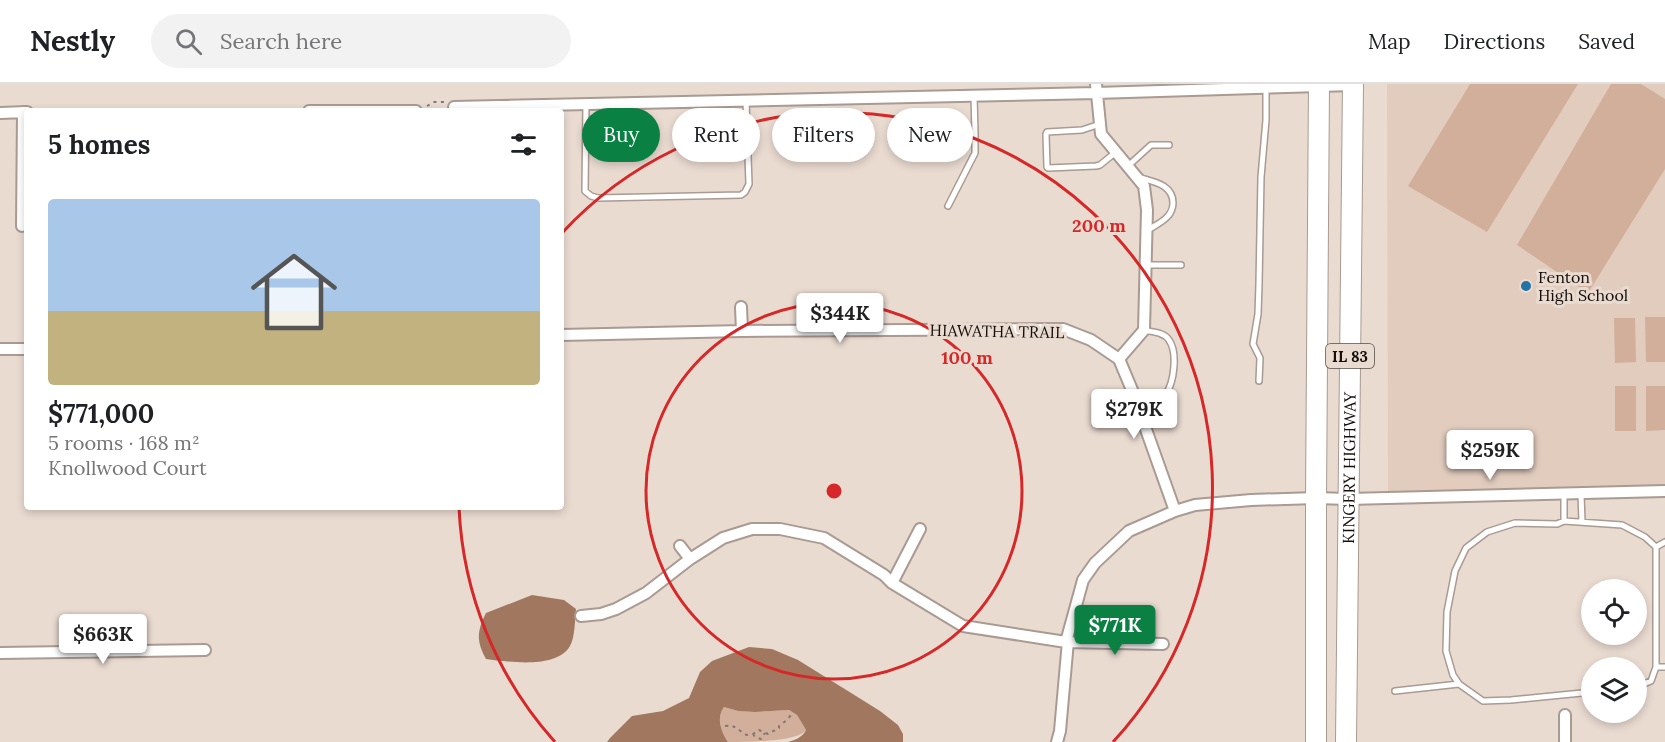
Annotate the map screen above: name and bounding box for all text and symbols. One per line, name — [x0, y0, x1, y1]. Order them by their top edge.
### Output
search box — [151, 14, 571, 68]
text: Nestly — [30, 23, 115, 59]
icon: search — [172, 25, 205, 58]
text: Search here — [220, 27, 342, 55]
text: Map — [1368, 28, 1411, 55]
text: Directions — [1444, 28, 1545, 55]
text: Saved — [1578, 28, 1635, 55]
chip: Buy — [582, 108, 660, 162]
chip: Rent — [672, 108, 760, 162]
chip: Filters — [772, 108, 875, 162]
chip: New — [887, 108, 973, 162]
text: 5 homes — [48, 128, 150, 161]
icon: filters — [507, 128, 540, 161]
text: 200 m — [1072, 214, 1126, 237]
icon: home — [240, 238, 348, 346]
place label: Fenton High School — [1538, 267, 1628, 305]
marker: Fenton High School — [1519, 279, 1533, 293]
pin: $344K — [798, 293, 882, 344]
text: $344K — [810, 300, 870, 325]
street label: HIAWATHA TRAIL — [930, 320, 1064, 342]
road number: IL 83 — [1326, 344, 1374, 368]
text: 100 m — [941, 346, 993, 369]
pin: $279K — [1092, 389, 1176, 440]
street label: KINGERY HIGHWAY — [1338, 391, 1360, 544]
text: $279K — [1105, 396, 1163, 421]
text: $771,000 — [48, 397, 154, 430]
text: 5 rooms · 168 m² — [48, 430, 200, 455]
pin: $259K — [1448, 430, 1532, 481]
text: $259K — [1461, 437, 1519, 462]
text: Knollwood Court — [48, 455, 207, 480]
centre of rings — [824, 481, 844, 501]
map controls — [1581, 579, 1647, 723]
button: locate — [1581, 579, 1647, 645]
pin: $771K — [1073, 605, 1157, 656]
text: $771K — [1088, 612, 1142, 637]
pin: $663K — [61, 614, 145, 665]
text: $663K — [73, 621, 133, 646]
button: layers — [1581, 657, 1647, 723]

